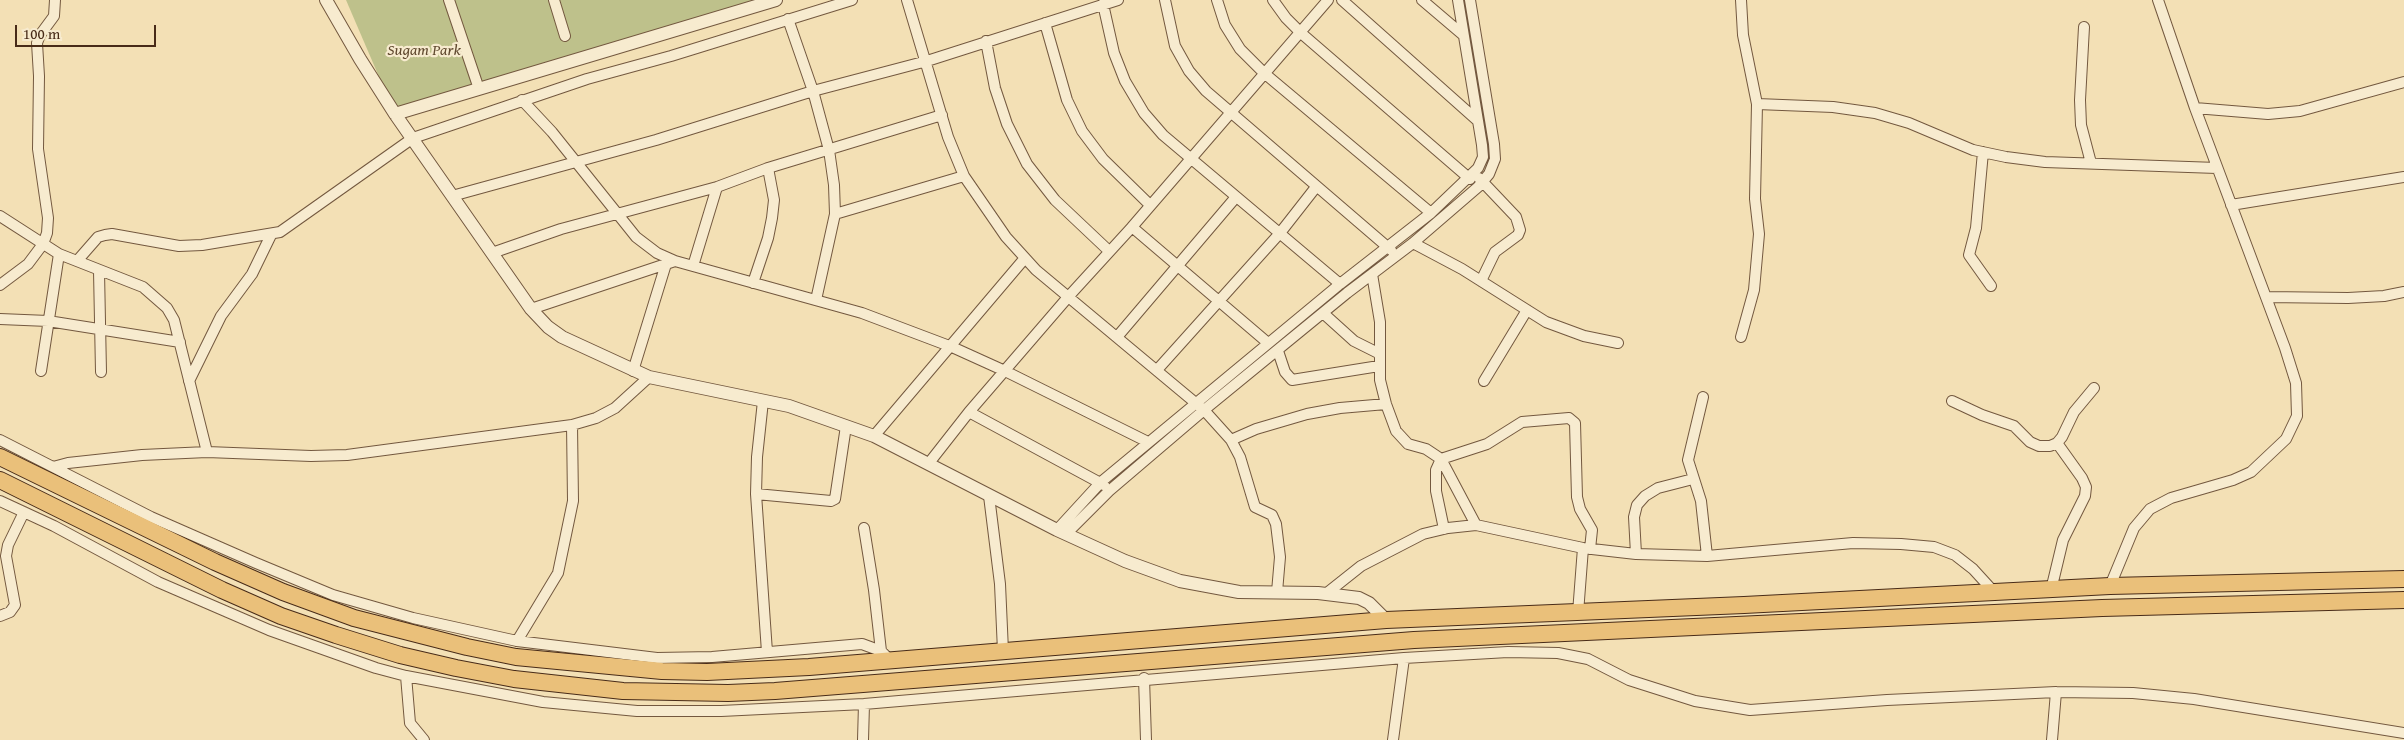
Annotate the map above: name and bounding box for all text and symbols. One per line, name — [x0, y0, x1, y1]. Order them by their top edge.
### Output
scale bar — [18, 15, 159, 47]
text: 100 m — [23, 23, 60, 44]
park label: Sugam Park — [387, 41, 461, 61]

